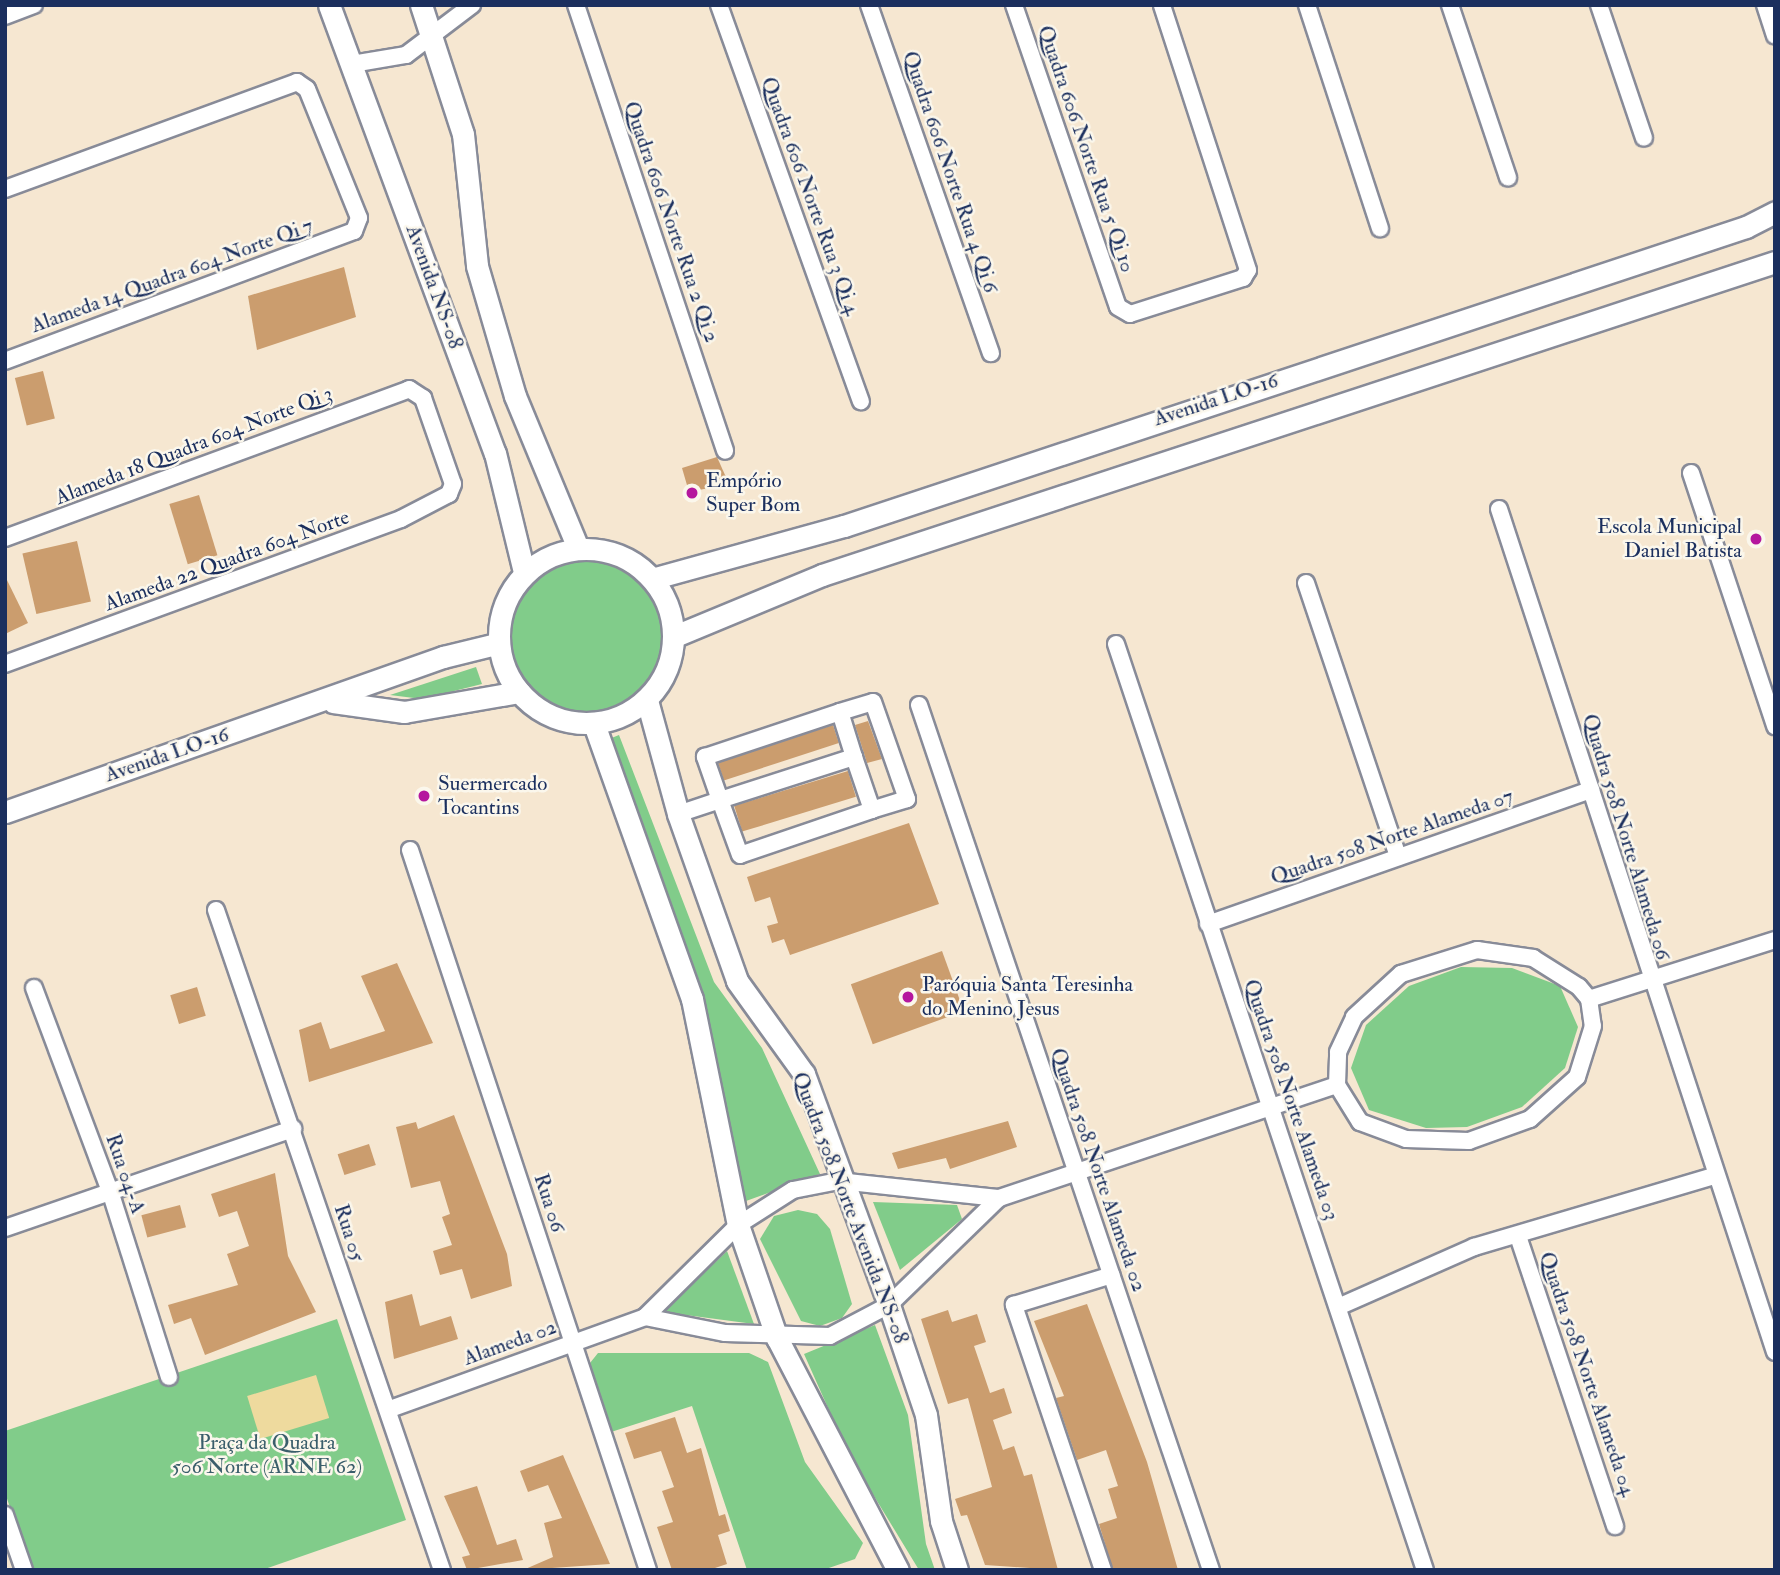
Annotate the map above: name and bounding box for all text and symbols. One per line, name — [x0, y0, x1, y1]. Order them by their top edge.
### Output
street label: Quadra 606 Norte Rua 5 Qi 10 — [1032, 22, 1140, 276]
street label: Quadra 606 Norte Rua 4 Qi 6 — [897, 48, 1003, 296]
street label: Quadra 606 Norte Rua 3 Qi 4 — [755, 74, 865, 318]
street label: Quadra 606 Norte Rua 2 Qi 2 — [618, 98, 724, 346]
street label: Alameda 14 Quadra 604 Norte Qi 7 — [28, 213, 316, 339]
street label: Avenida NS-08 — [400, 222, 468, 352]
street label: Avenida LO-16 — [1151, 368, 1281, 432]
street label: Alameda 18 Quadra 604 Norte Qi 3 — [52, 381, 336, 511]
place label: Empório Super Bom — [706, 468, 800, 518]
marker: Empório Super Bom — [684, 485, 700, 501]
street label: Alameda 22 Quadra 604 Norte — [101, 505, 353, 617]
place label: Escola Municipal Daniel Batista — [1597, 514, 1742, 564]
marker: Escola Municipal Daniel Batista — [1748, 531, 1764, 547]
street label: Quadra 508 Norte Alameda 06 — [1577, 711, 1675, 963]
street label: Avenida LO-16 — [102, 722, 232, 788]
place label: Suermercado Tocantins — [438, 771, 547, 821]
street label: Quadra 508 Norte Alameda 07 — [1267, 784, 1517, 890]
marker: Suermercado Tocantins — [416, 788, 432, 804]
place label: Paróquia Santa Teresinha do Menino Jesus — [922, 972, 1133, 1022]
street label: Quadra 508 Norte Alameda 03 — [1238, 976, 1344, 1224]
marker: Paróquia Santa Teresinha do Menino Jesus — [900, 989, 916, 1005]
street label: Quadra 508 Norte Alameda 02 — [1044, 1045, 1152, 1295]
street label: Quadra 508 Norte Avenida NS-08 — [786, 1069, 914, 1347]
street label: Rua 04-A — [100, 1131, 150, 1217]
street label: Rua 06 — [528, 1171, 570, 1235]
street label: Rua 05 — [328, 1201, 370, 1265]
street label: Quadra 508 Norte Alameda 04 — [1533, 1249, 1641, 1499]
street label: Alameda 02 — [460, 1315, 560, 1371]
park label: Praça da Quadra 506 Norte (ARNE 62) — [172, 1430, 362, 1480]

